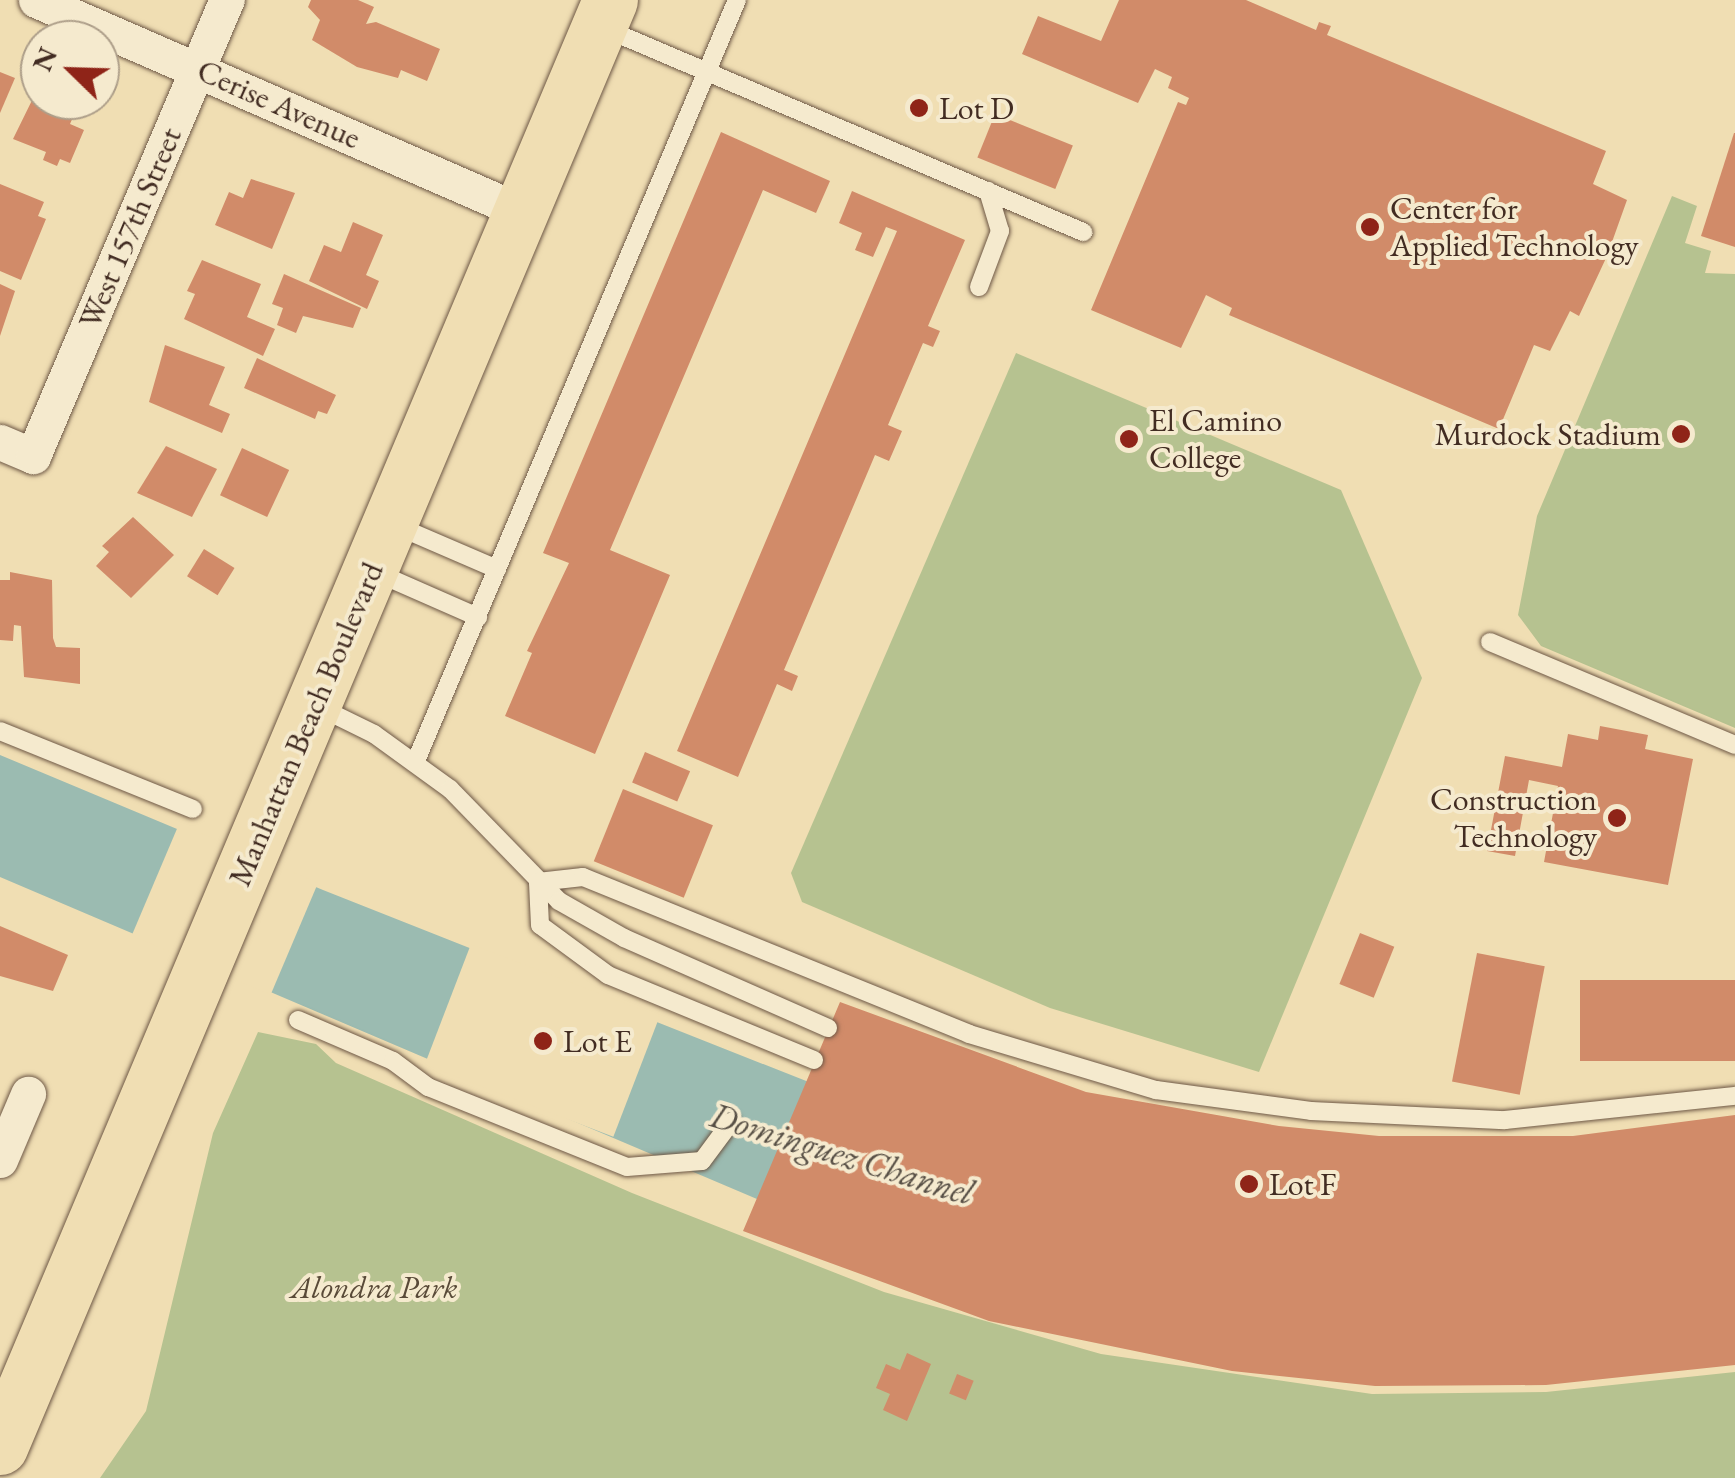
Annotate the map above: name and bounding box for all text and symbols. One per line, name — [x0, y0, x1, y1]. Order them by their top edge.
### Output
north arrow — [20, 20, 120, 120]
text: N — [23, 42, 65, 77]
street label: Cerise Avenue — [191, 51, 367, 157]
place label: Lot D — [939, 89, 1014, 127]
marker: Lot D — [908, 97, 930, 119]
street label: West 157th Street — [70, 122, 190, 334]
place label: Center for Applied Technology — [1390, 190, 1639, 265]
marker: Center for Applied Technology — [1359, 216, 1381, 238]
place label: El Camino College — [1149, 402, 1282, 477]
place label: Murdock Stadium — [1435, 415, 1661, 453]
marker: Murdock Stadium — [1670, 423, 1692, 445]
marker: El Camino College — [1118, 428, 1140, 450]
street label: Manhattan Beach Boulevard — [220, 556, 392, 892]
place label: Construction Technology — [1430, 781, 1597, 856]
marker: Construction Technology — [1606, 807, 1628, 829]
place label: Lot E — [563, 1022, 632, 1060]
marker: Lot E — [532, 1030, 554, 1052]
water label: Dominguez Channel — [705, 1094, 979, 1214]
place label: Lot F — [1269, 1165, 1336, 1203]
marker: Lot F — [1238, 1173, 1260, 1195]
park label: Alondra Park — [290, 1268, 458, 1306]

